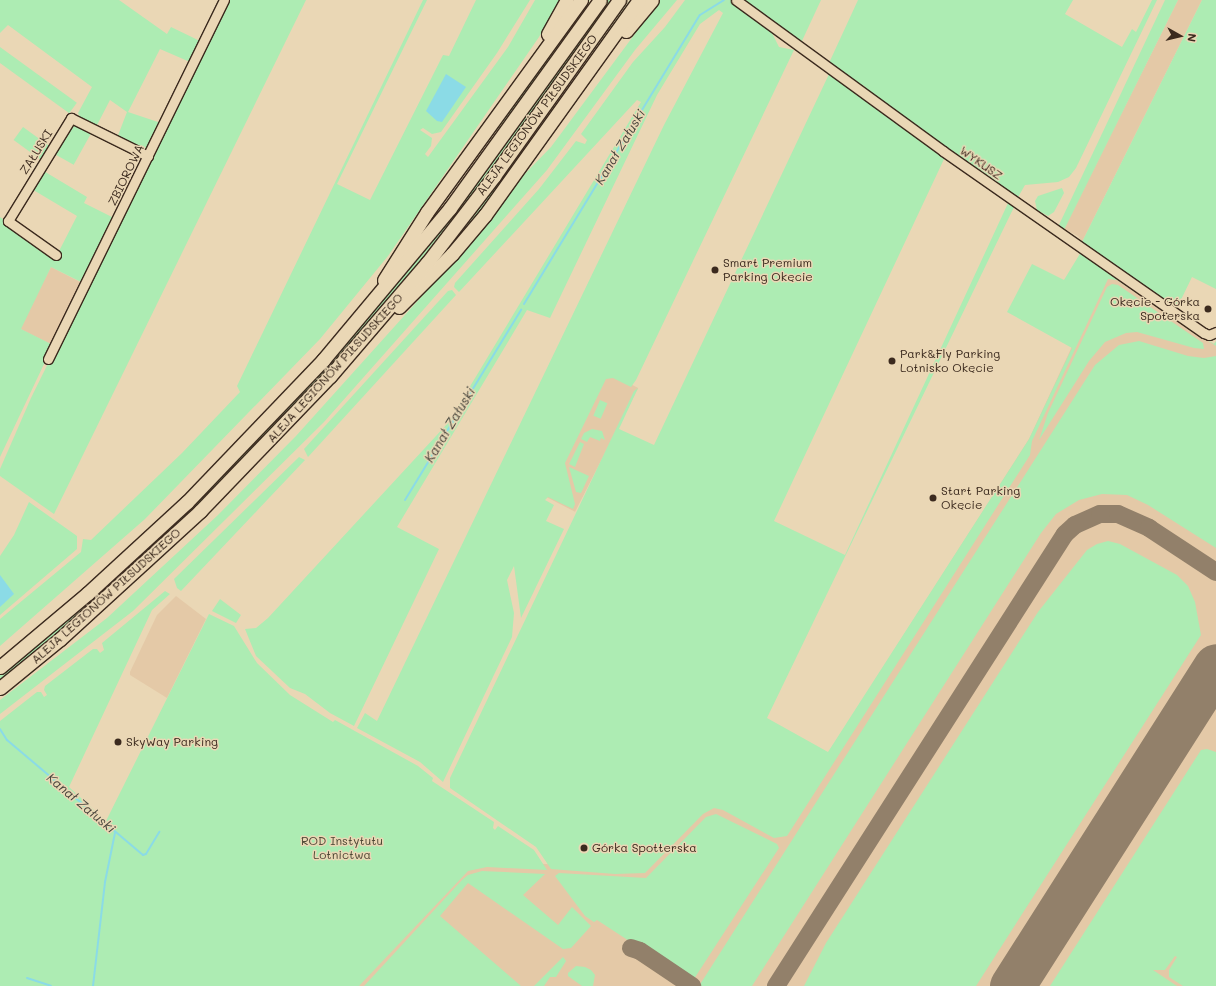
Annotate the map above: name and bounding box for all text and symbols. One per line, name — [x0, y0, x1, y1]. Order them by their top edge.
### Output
north arrow — [1160, 16, 1200, 56]
street label: ALEJA LEGIONÓW PIŁSUDSKIEGO — [474, 32, 600, 198]
text: N — [1184, 33, 1200, 43]
water label: Kanał Załuski — [592, 107, 648, 187]
street label: ZAŁUSKI — [17, 127, 55, 177]
street label: ZBIOROWA — [105, 142, 147, 208]
street label: WYKUSZ — [957, 143, 1005, 183]
place label: Smart Premium Parking Okęcie — [723, 256, 813, 284]
marker: Smart Premium Parking Okęcie — [710, 265, 720, 275]
street label: ALEJA LEGIONÓW PIŁSUDSKIEGO — [264, 290, 406, 446]
place label: Okęcie - Górka Spoterska — [1110, 295, 1200, 323]
marker: Okęcie - Górka Spoterska — [1203, 304, 1213, 314]
place label: Park&Fly Parking Lotnisko Okęcie — [900, 347, 1000, 375]
marker: Park&Fly Parking Lotnisko Okęcie — [887, 356, 897, 366]
water label: Kanał Załuski — [422, 385, 478, 465]
place label: Start Parking Okęcie — [941, 484, 1020, 512]
marker: Start Parking Okęcie — [928, 493, 938, 503]
street label: ALEJA LEGIONÓW PIŁSUDSKIEGO — [28, 525, 184, 667]
place label: SkyWay Parking — [126, 735, 218, 749]
marker: SkyWay Parking — [113, 737, 123, 747]
water label: Kanał Załuski — [44, 770, 118, 836]
park label: ROD Instytutu Lotnictwa — [301, 834, 383, 862]
place label: Górka Spotterska — [592, 841, 697, 855]
marker: Górka Spotterska — [579, 843, 589, 853]

